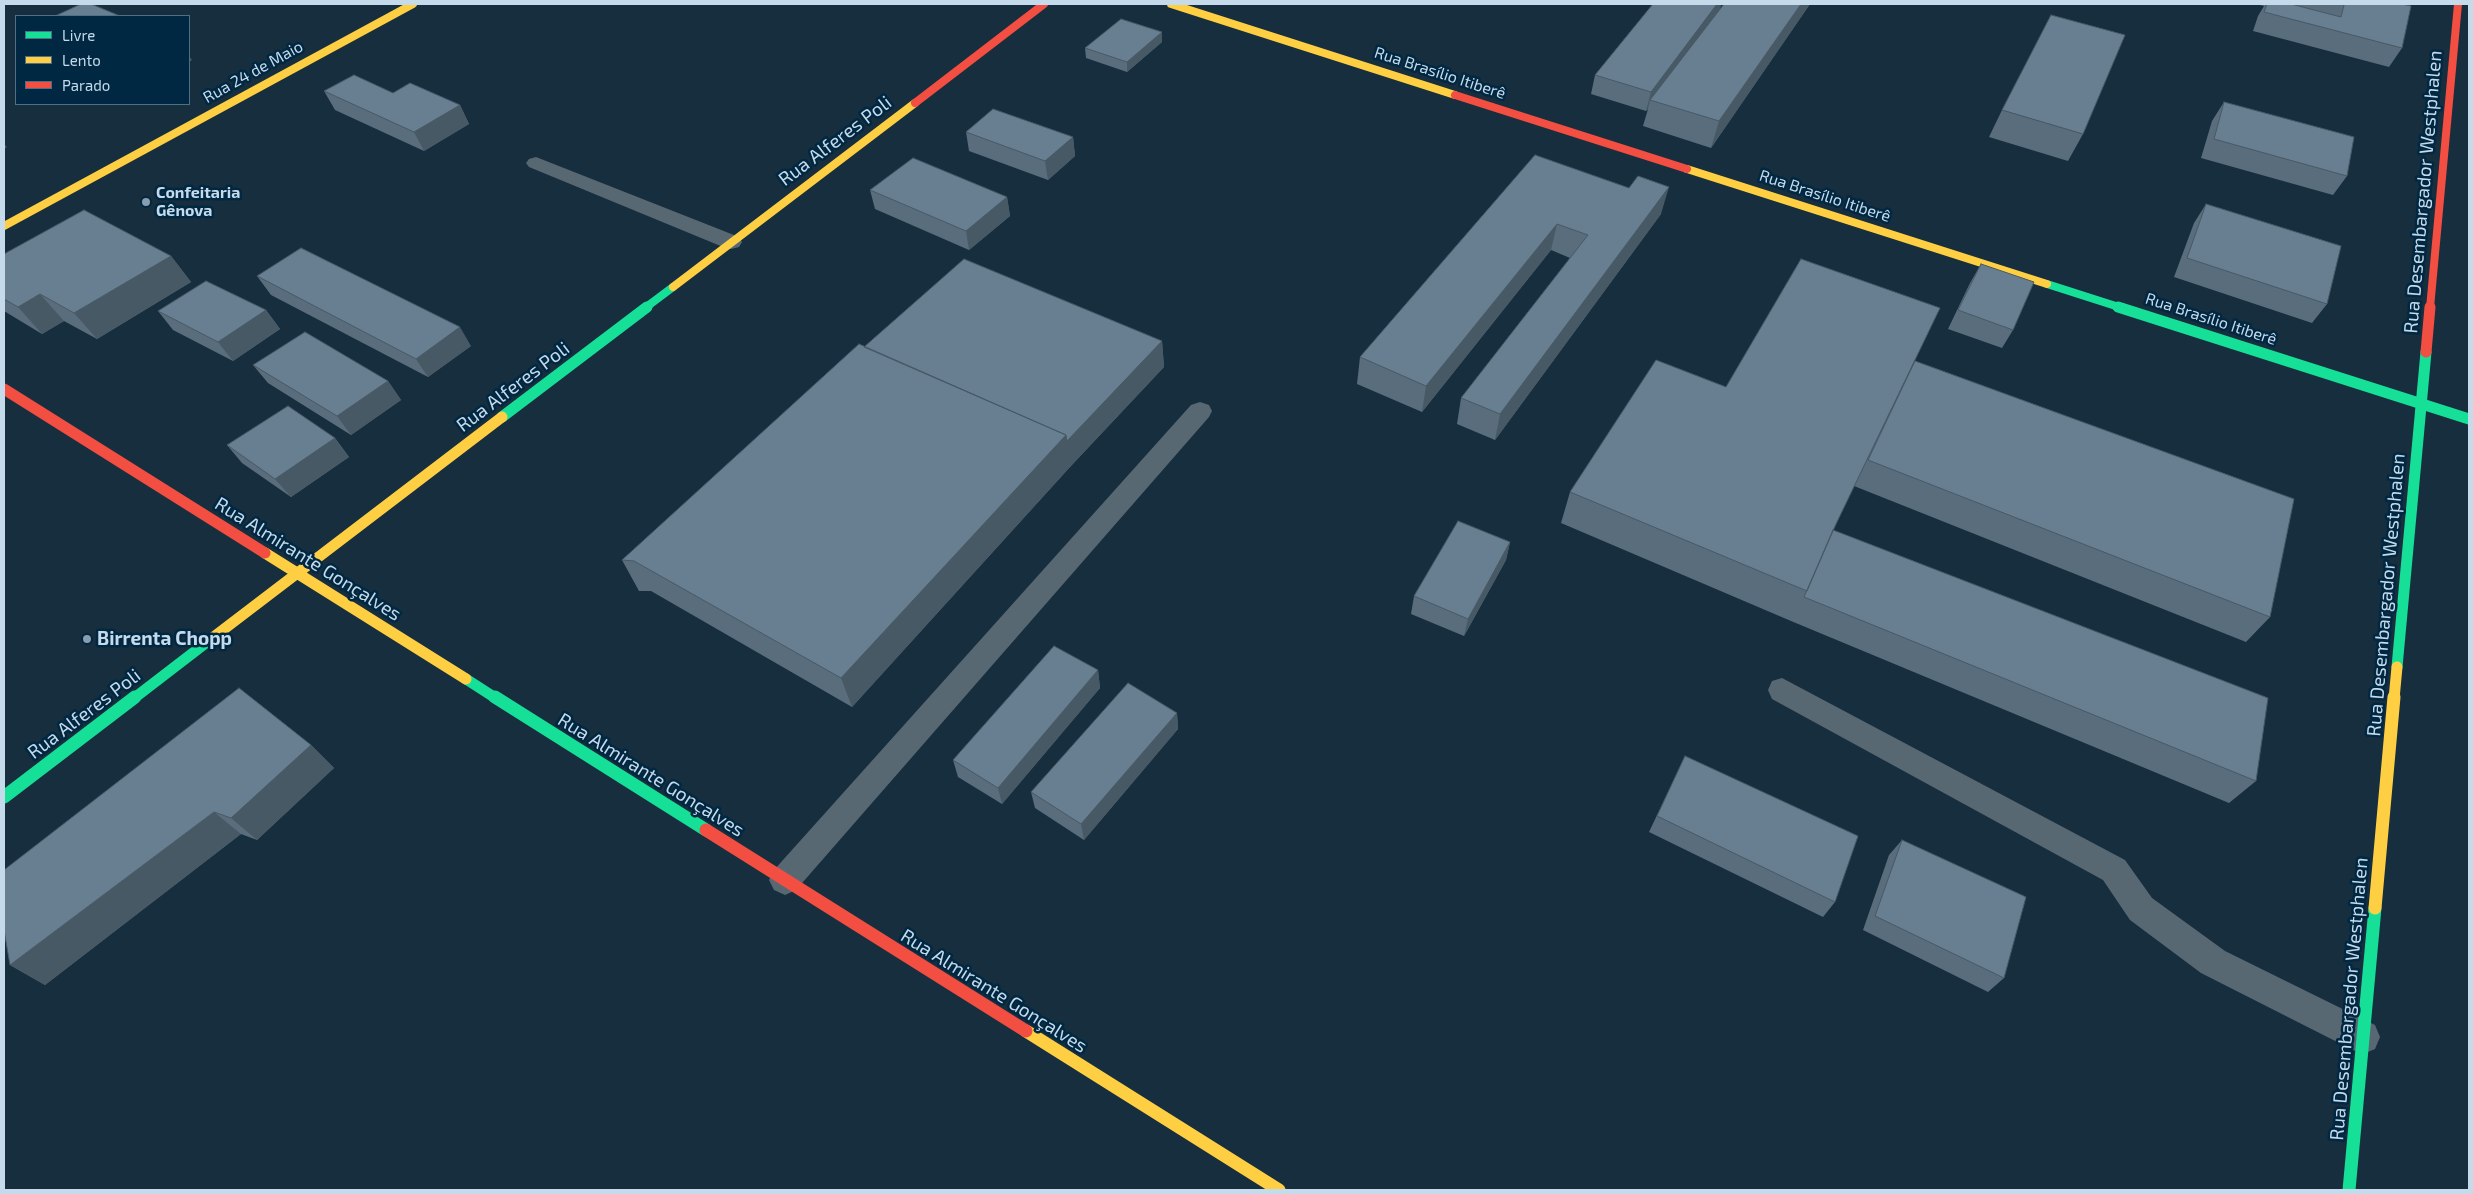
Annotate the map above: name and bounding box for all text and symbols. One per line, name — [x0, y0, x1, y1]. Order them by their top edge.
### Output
legend — [15, 15, 190, 105]
text: Livre — [62, 26, 95, 44]
street label: Rua 24 de Maio — [200, 37, 306, 107]
street label: Rua Brasílio Itiberê — [1372, 43, 1508, 103]
street label: Rua Desembargador Westphalen — [2399, 50, 2447, 334]
text: Lento — [62, 51, 101, 69]
text: Parado — [62, 76, 110, 94]
street label: Rua Alferes Poli — [774, 91, 896, 191]
street label: Rua Brasílio Itiberê — [1757, 166, 1893, 226]
place label: Confeitaria Gênova — [156, 183, 240, 221]
marker: Confeitaria Gênova — [140, 196, 152, 208]
street label: Rua Brasílio Itiberê — [2143, 289, 2279, 349]
street label: Rua Alferes Poli — [452, 337, 574, 437]
street label: Rua Desembargador Westphalen — [2362, 453, 2410, 737]
street label: Rua Almirante Gonçalves — [211, 492, 405, 626]
place label: Birrenta Chopp — [97, 628, 232, 650]
marker: Birrenta Chopp — [81, 633, 93, 645]
street label: Rua Alferes Poli — [23, 664, 145, 764]
street label: Rua Almirante Gonçalves — [554, 708, 748, 842]
street label: Rua Desembargador Westphalen — [2325, 857, 2373, 1141]
street label: Rua Almirante Gonçalves — [897, 924, 1091, 1058]

